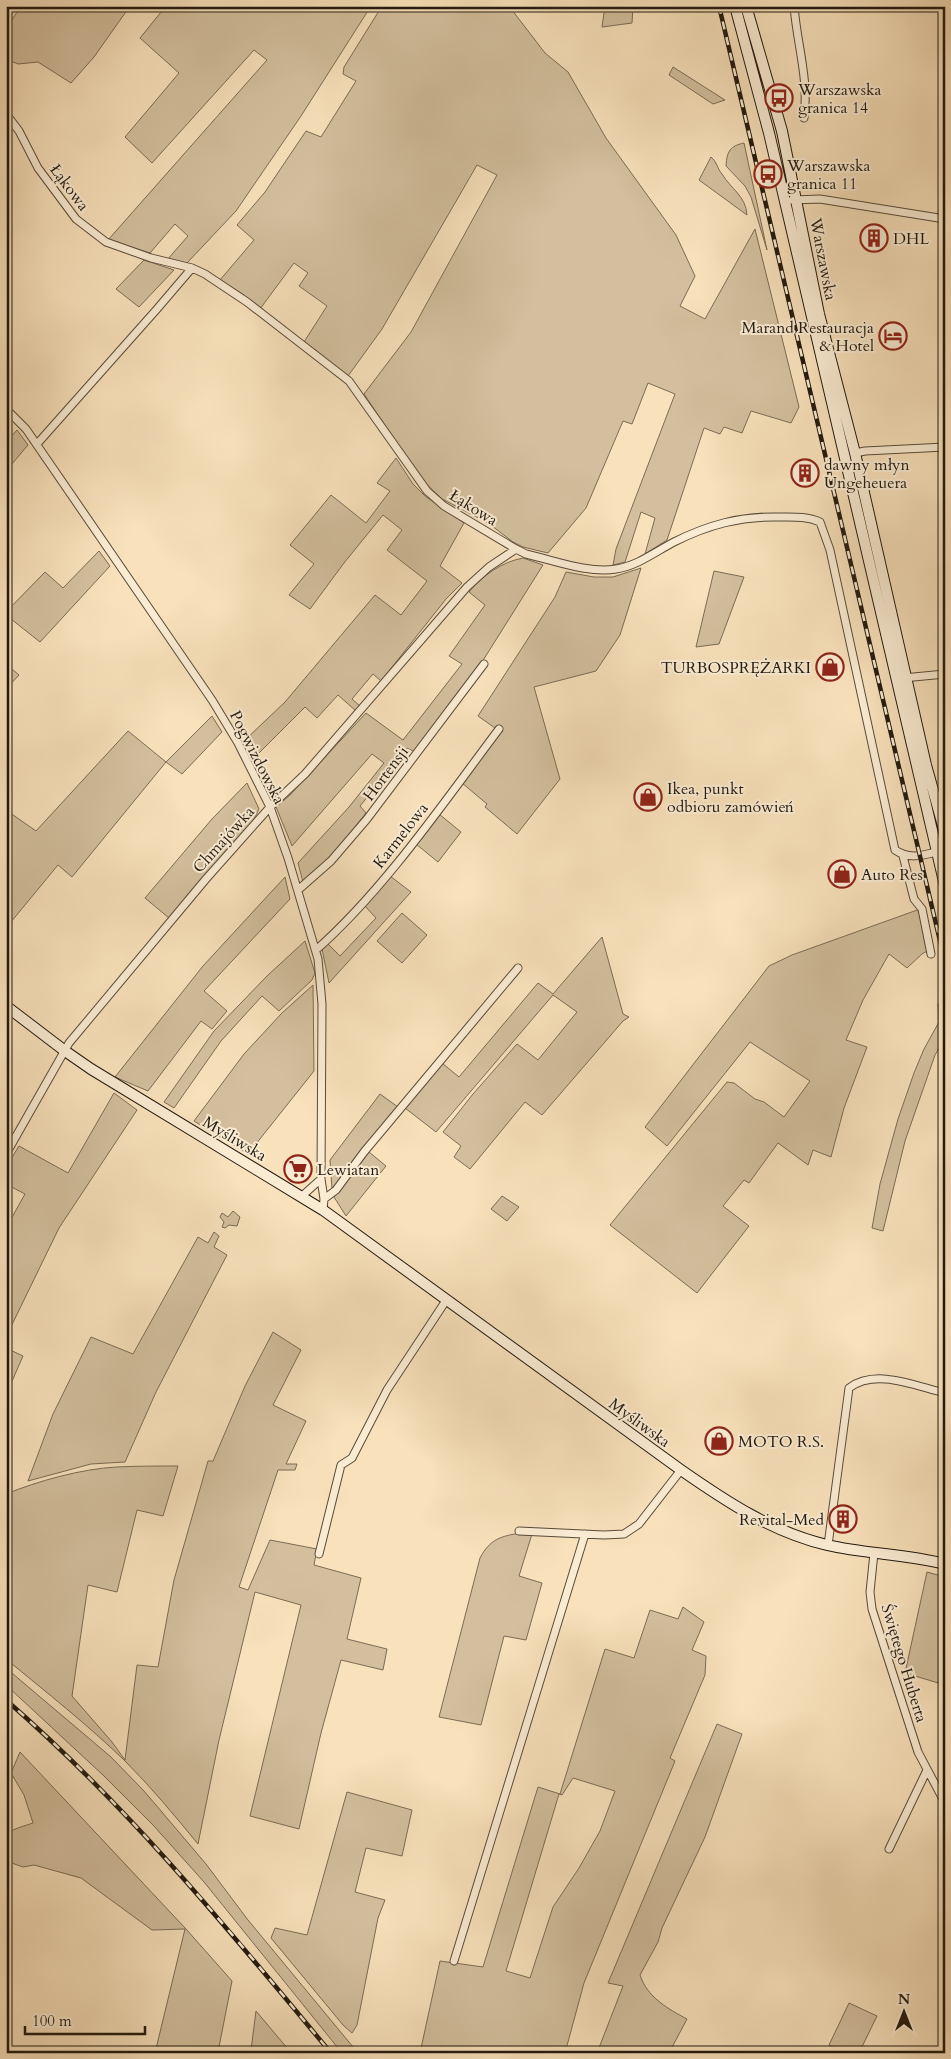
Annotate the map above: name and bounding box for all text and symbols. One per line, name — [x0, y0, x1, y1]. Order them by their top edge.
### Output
place label: Warszawska granica 14 — [797, 79, 882, 119]
bus stop icon: Warszawska granica 14 — [764, 83, 794, 113]
place label: Warszawska granica 11 — [786, 155, 871, 195]
bus stop icon: Warszawska granica 11 — [753, 159, 783, 189]
street label: Łąkowa — [44, 160, 94, 216]
street label: Warszawska — [804, 215, 842, 302]
building icon: DHL — [859, 223, 889, 253]
place label: DHL — [893, 228, 929, 250]
place label: Marand Restauracja & Hotel — [741, 317, 874, 357]
hotel icon: Marand Restauracja & Hotel — [878, 321, 908, 351]
place label: dawny młyn Ungeheuera — [824, 454, 910, 494]
building icon: dawny młyn Ungeheuera — [790, 458, 820, 488]
street label: Łąkowa — [445, 484, 502, 531]
shop icon: TURBOSPRĘŻARKI — [815, 652, 845, 682]
place label: TURBOSPRĘŻARKI — [661, 657, 811, 679]
street label: Pogwizdowska — [224, 707, 290, 808]
street label: Hortensji — [358, 741, 414, 806]
place label: Ikea, punkt odbioru zamówień — [667, 778, 795, 818]
shop icon: Ikea, punkt odbioru zamówień — [633, 782, 663, 812]
street label: Karmelowa — [368, 798, 433, 873]
street label: Chmajówka — [188, 801, 260, 878]
shop icon: Auto Res — [827, 859, 857, 889]
place label: Auto Res — [861, 864, 923, 886]
street label: Myśliwska — [198, 1111, 271, 1167]
supermarket icon: Lewiatan — [283, 1154, 313, 1184]
place label: Lewiatan — [317, 1159, 379, 1181]
street label: Myśliwska — [604, 1393, 675, 1453]
shop icon: MOTO R.S. — [704, 1426, 734, 1456]
place label: MOTO R.S. — [738, 1431, 824, 1453]
building icon: Revital-Med — [828, 1504, 858, 1534]
place label: Revital-Med — [739, 1509, 824, 1531]
street label: Świętego Huberta — [876, 1601, 933, 1725]
north arrow — [878, 1986, 928, 2036]
text: N — [898, 1990, 910, 2009]
scale bar — [25, 2004, 145, 2036]
text: 100 m — [32, 2011, 72, 2031]

